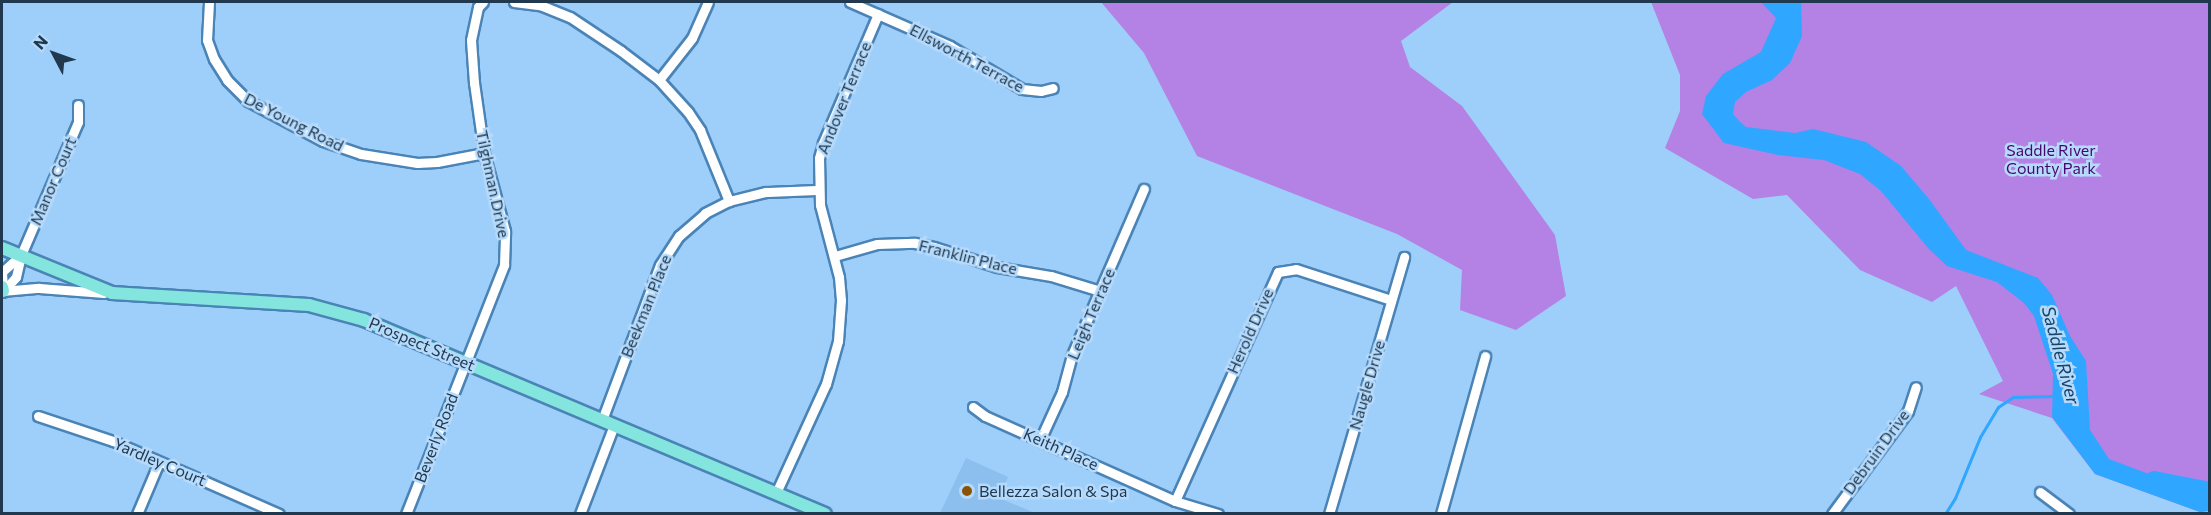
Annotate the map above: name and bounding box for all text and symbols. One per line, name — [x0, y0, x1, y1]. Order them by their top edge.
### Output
street label: Ellsworth Terrace — [907, 20, 1027, 96]
north arrow — [24, 24, 84, 84]
text: N — [29, 31, 51, 53]
street label: Andover Terrace — [813, 39, 875, 157]
street label: De Young Road — [241, 89, 347, 155]
street label: Tilghman Drive — [472, 128, 514, 240]
street label: Manor Court — [26, 134, 80, 228]
park label: Saddle River County Park — [2006, 140, 2096, 178]
street label: Franklin Place — [917, 236, 1019, 278]
street label: Beekman Place — [617, 252, 675, 360]
street label: Leigh Terrace — [1063, 265, 1119, 363]
street label: Herold Drive — [1223, 285, 1277, 377]
water label: Saddle River — [2038, 304, 2084, 406]
street label: Prospect Street — [366, 313, 478, 375]
street label: Naugle Drive — [1345, 338, 1389, 432]
street label: Beverly Road — [410, 391, 462, 485]
street label: Debruin Drive — [1839, 406, 1913, 498]
street label: Keith Place — [1020, 424, 1102, 474]
street label: Yardley Court — [111, 434, 209, 490]
place label: Bellezza Salon & Spa — [979, 481, 1127, 501]
marker: Bellezza Salon & Spa — [960, 484, 974, 498]

